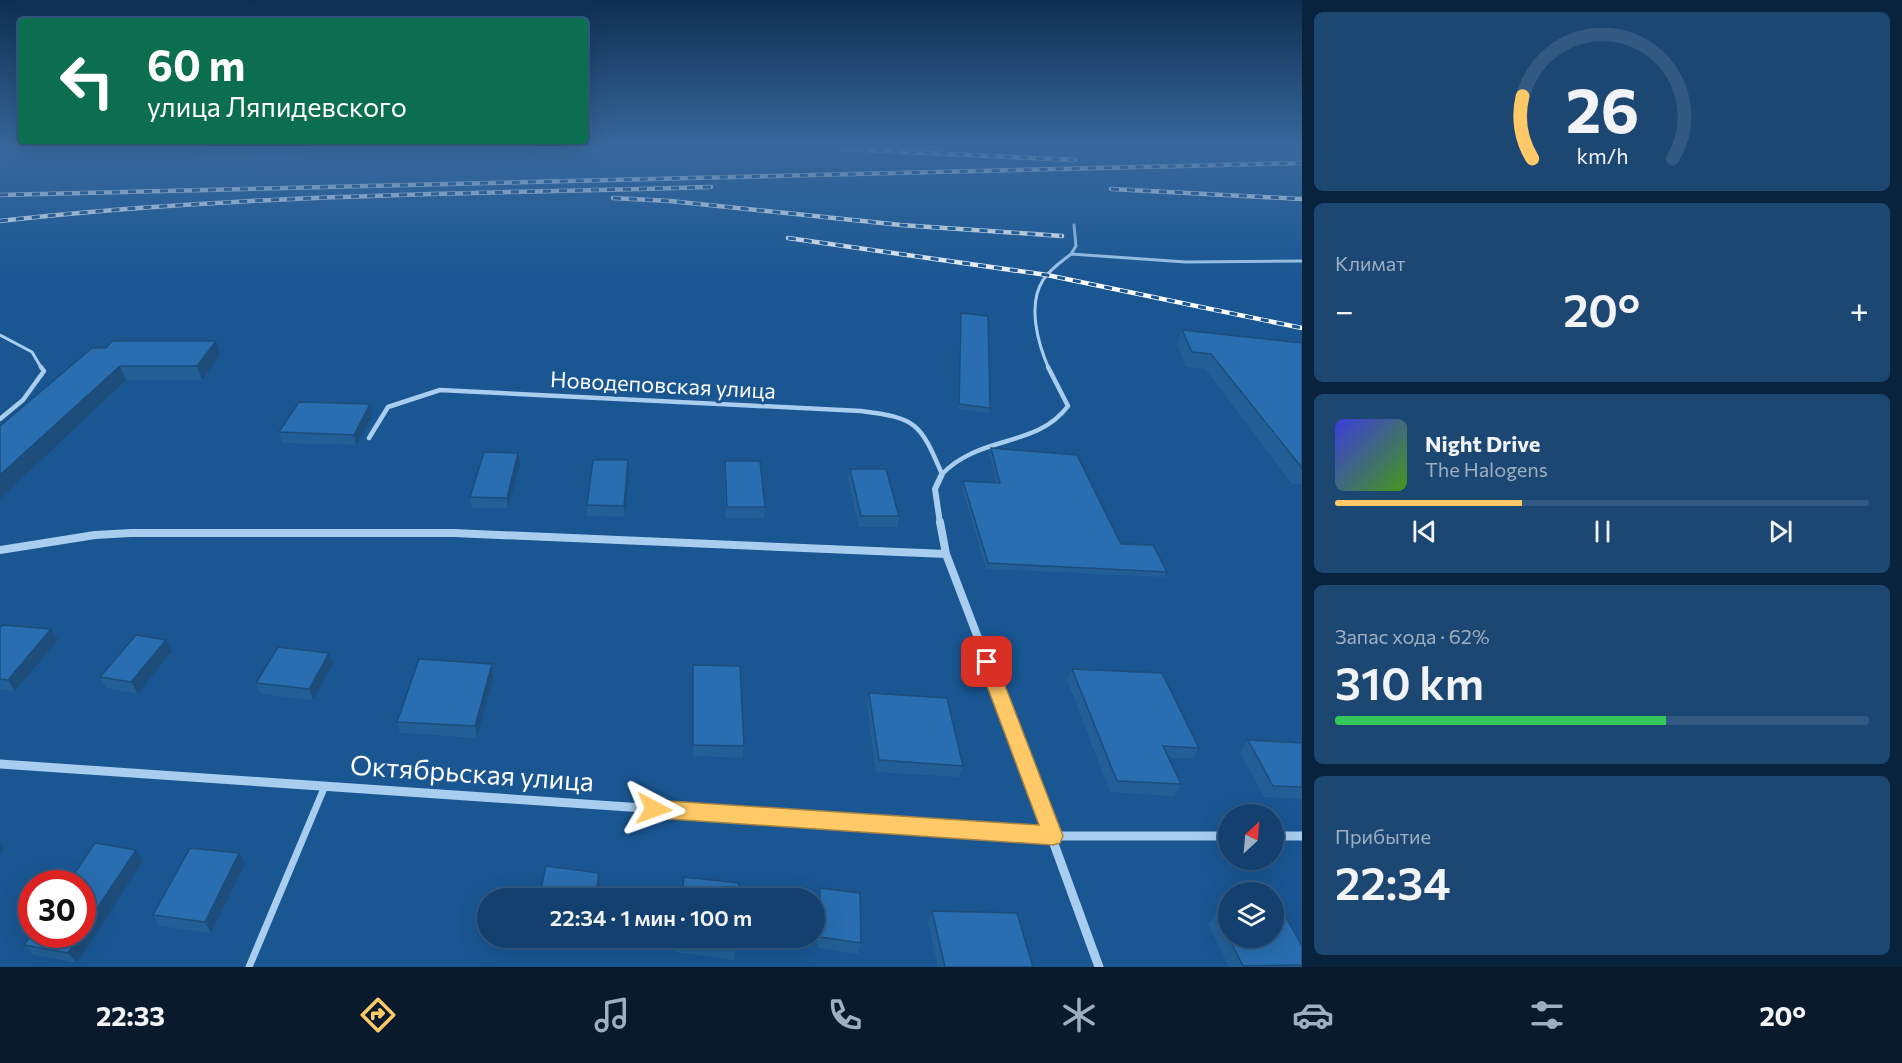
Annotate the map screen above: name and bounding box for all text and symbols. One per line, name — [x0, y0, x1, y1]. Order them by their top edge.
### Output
text: 60 m — [147, 38, 246, 90]
icon: left — [48, 42, 126, 120]
text: 26 — [1565, 70, 1639, 146]
text: улица Ляпидевского — [147, 90, 407, 123]
text: km/h — [1576, 142, 1628, 168]
text: Климат — [1335, 251, 1405, 275]
text: 20° — [1563, 281, 1640, 336]
text: − — [1335, 289, 1354, 330]
text: + — [1850, 289, 1869, 330]
street label: Новодеповская улица — [549, 365, 777, 404]
text: Night Drive — [1425, 430, 1540, 457]
text: The Halogens — [1425, 457, 1548, 481]
icon: previous — [1408, 515, 1441, 548]
icon: pause — [1586, 515, 1619, 548]
icon: next — [1764, 515, 1797, 548]
text: Запас хода · 62% — [1335, 624, 1490, 648]
pin — [961, 636, 1012, 687]
icon: arrive — [970, 645, 1003, 678]
text: 310 km — [1335, 654, 1484, 709]
street label: Октябрьская улица — [349, 748, 595, 797]
position arrow — [622, 777, 686, 841]
north arrow — [1218, 804, 1284, 870]
map controls — [1218, 804, 1284, 948]
text: Прибытие — [1335, 824, 1431, 848]
text: 22:34 — [1335, 854, 1451, 909]
speed limit sign: 30 — [18, 870, 96, 948]
button: layers — [1218, 882, 1284, 948]
text: 22:34 · 1 мин · 100 m — [550, 904, 752, 931]
icon: directions — [357, 994, 399, 1036]
icon: music — [591, 994, 633, 1036]
icon: phone — [824, 994, 866, 1036]
icon: climate — [1058, 994, 1100, 1036]
icon: car — [1292, 994, 1334, 1036]
icon: filters — [1526, 994, 1568, 1036]
text: 22:33 — [96, 999, 165, 1032]
text: 20° — [1759, 999, 1806, 1032]

